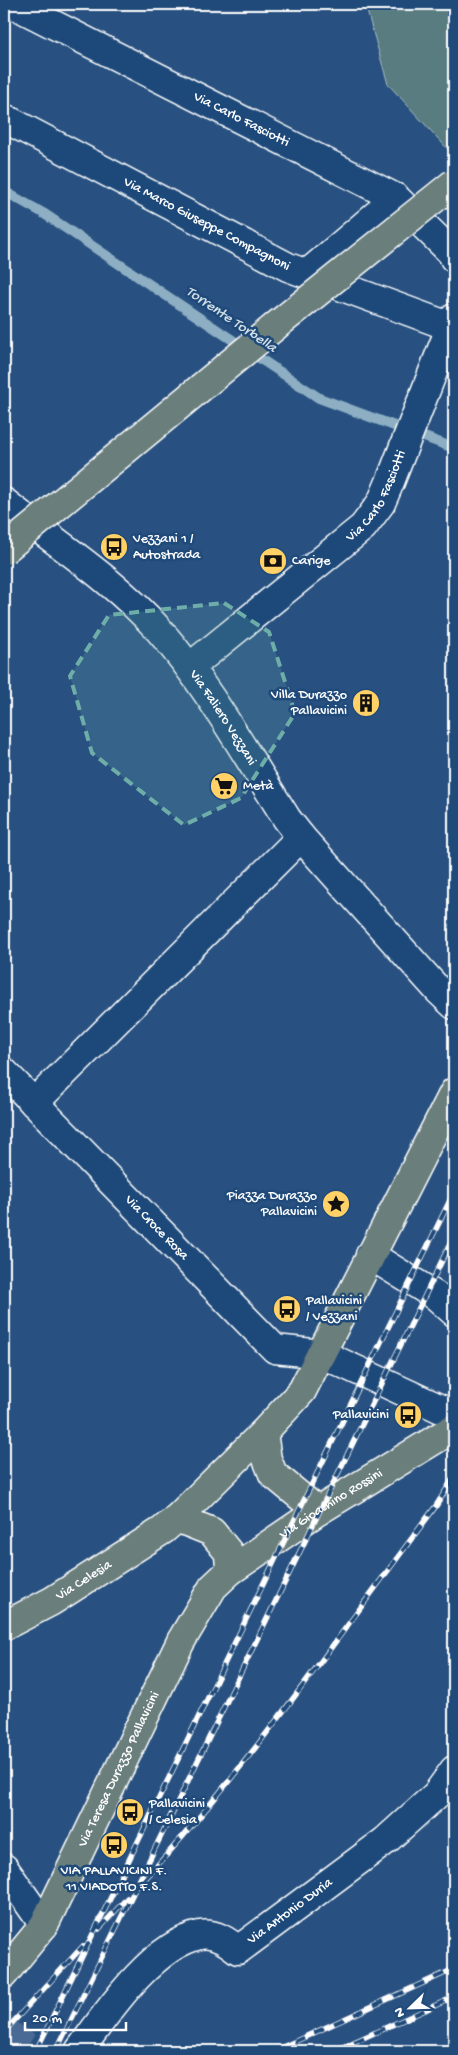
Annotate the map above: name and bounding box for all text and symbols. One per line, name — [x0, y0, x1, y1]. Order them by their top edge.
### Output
street label: Via Carlo Fasciotti — [189, 88, 292, 151]
street label: Via Marco Giuseppe Compagnoni — [120, 173, 293, 275]
water label: Torrente Torbella — [182, 283, 281, 358]
street label: Via Carlo Fasciotti — [342, 448, 410, 546]
place label: Vezzani 1 / Autostrada — [132, 531, 202, 564]
bus stop icon: Vezzani 1 / Autostrada — [99, 532, 129, 562]
bank icon: Carige — [258, 546, 288, 576]
place label: Carige — [292, 553, 331, 570]
street label: Via Faliero Vezzani — [185, 666, 260, 769]
place label: Villa Durazzo Pallavicini — [270, 687, 347, 720]
building icon: Villa Durazzo Pallavicini — [351, 688, 381, 718]
supermarket icon: Metà — [209, 771, 239, 801]
place label: Metà — [243, 778, 275, 795]
place label: Piazza Durazzo Pallavicini — [226, 1188, 317, 1221]
place icon: Piazza Durazzo Pallavicini — [321, 1189, 351, 1219]
street label: Via Croce Rosa — [120, 1191, 193, 1265]
place label: Pallavicini / Vezzani — [305, 1293, 362, 1326]
bus stop icon: Pallavicini / Vezzani — [272, 1294, 302, 1324]
bus stop icon: Pallavicini — [393, 1400, 423, 1430]
place label: Pallavicini — [332, 1407, 389, 1424]
street label: Via Gioachino Rossini — [275, 1465, 386, 1544]
street label: Via Celesia — [52, 1556, 116, 1605]
street label: Via Teresa Durazzo Pallavicini — [74, 1689, 164, 1851]
place label: Pallavicini / Celesia — [148, 1796, 205, 1829]
bus stop icon: Pallavicini / Celesia — [115, 1797, 145, 1827]
bus stop icon: VIA PALLAVICINI F. 11 VIADOTTO F.S. — [99, 1830, 129, 1860]
place label: VIA PALLAVICINI F. 11 VIADOTTO F.S. — [60, 1863, 167, 1896]
street label: Via Antonio Duria — [243, 1874, 337, 1949]
north arrow — [386, 1982, 436, 2032]
scale bar — [25, 2000, 126, 2032]
text: N — [391, 2005, 410, 2020]
text: 20 m — [32, 2010, 62, 2028]

